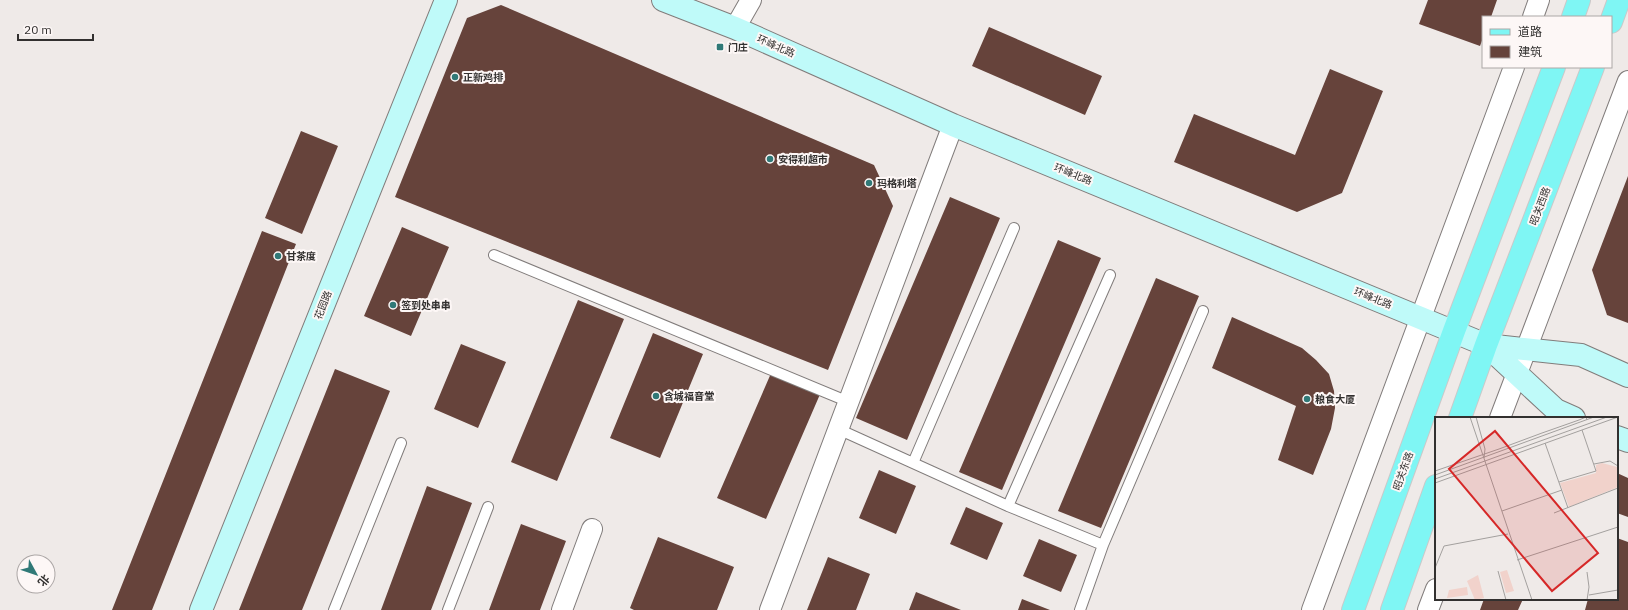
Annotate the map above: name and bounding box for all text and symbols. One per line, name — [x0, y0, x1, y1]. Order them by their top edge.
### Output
scale bar — [18, 16, 93, 42]
legend — [1482, 16, 1612, 68]
text: 20 m — [24, 22, 52, 37]
text: 道路 — [1518, 24, 1542, 39]
street label: 环峰北路 — [755, 32, 797, 60]
place label: 门庄 — [728, 41, 748, 54]
marker: 门庄 — [715, 42, 725, 52]
text: 建筑 — [1518, 44, 1542, 59]
place label: 正新鸡排 — [463, 71, 504, 84]
marker: 正新鸡排 — [450, 72, 460, 82]
place label: 安得利超市 — [778, 153, 828, 166]
marker: 安得利超市 — [765, 154, 775, 164]
street label: 环峰北路 — [1052, 160, 1094, 188]
place label: 玛格利塔 — [877, 177, 917, 190]
marker: 玛格利塔 — [864, 178, 874, 188]
street label: 昭关西路 — [1527, 185, 1553, 227]
place label: 甘茶度 — [286, 250, 316, 263]
marker: 甘茶度 — [273, 251, 283, 261]
street label: 环峰北路 — [1352, 284, 1394, 312]
street label: 花园路 — [311, 289, 335, 321]
place label: 签到处串串 — [401, 299, 451, 312]
marker: 签到处串串 — [388, 300, 398, 310]
place label: 含城福音堂 — [664, 390, 714, 403]
marker: 含城福音堂 — [651, 391, 661, 401]
place label: 粮食大厦 — [1315, 393, 1355, 406]
marker: 粮食大厦 — [1302, 394, 1312, 404]
inset map — [1435, 417, 1618, 600]
street label: 昭关东路 — [1390, 450, 1416, 492]
north arrow — [16, 554, 56, 594]
text: 北 — [35, 572, 53, 589]

